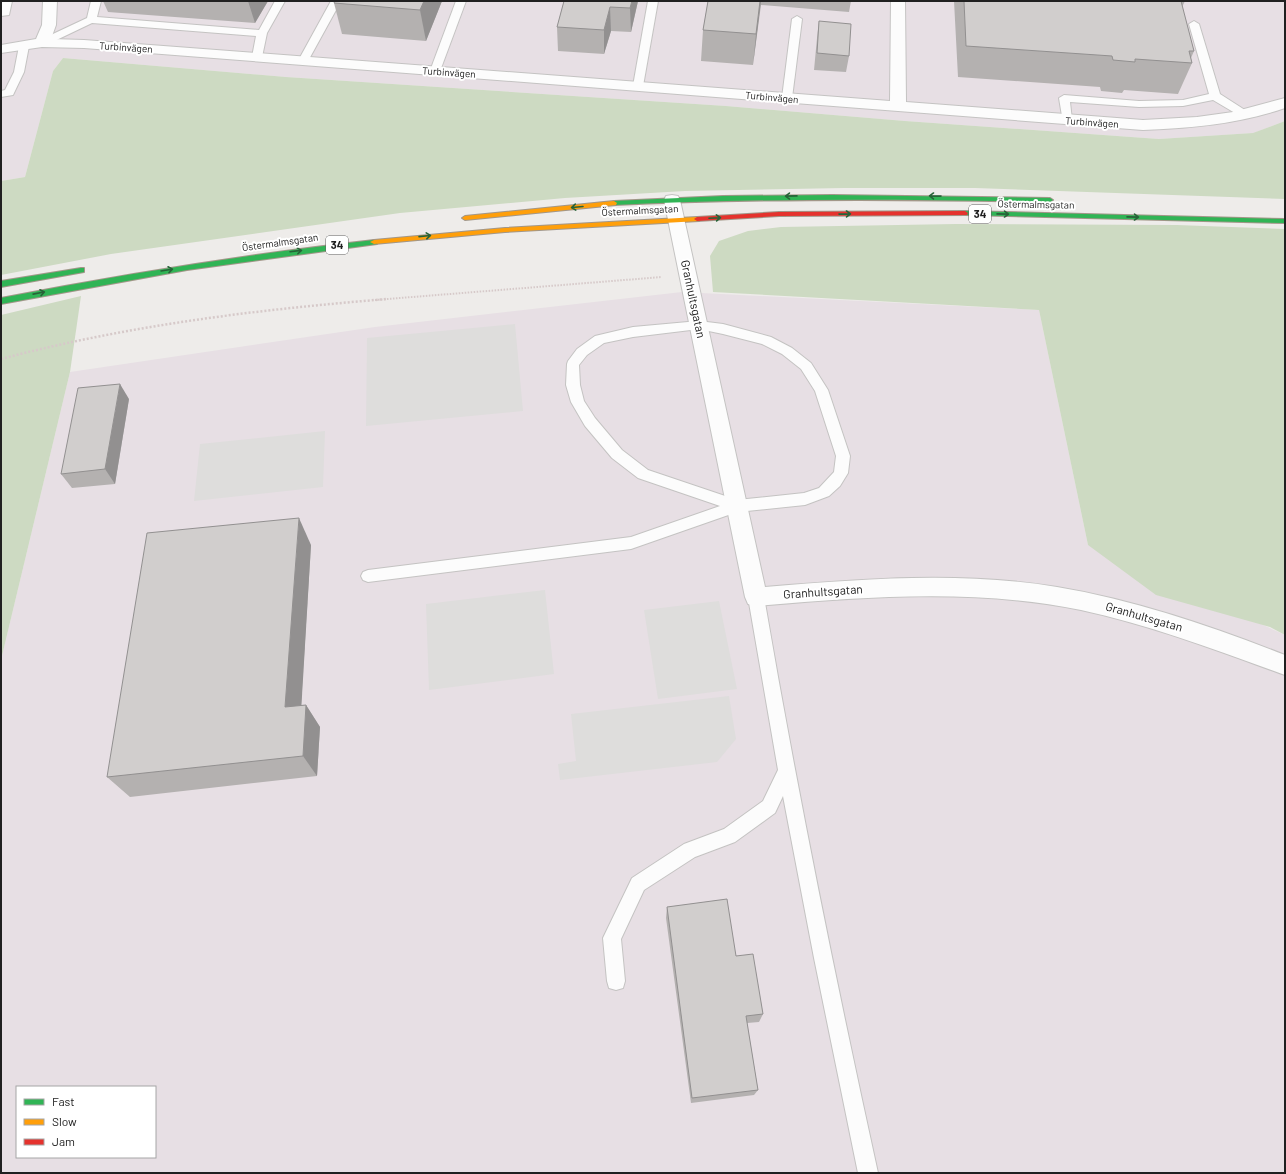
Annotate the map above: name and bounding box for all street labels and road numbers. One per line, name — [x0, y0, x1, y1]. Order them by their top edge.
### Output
street label: Turbinvägen — [99, 39, 153, 55]
street label: Turbinvägen — [422, 64, 476, 80]
street label: Turbinvägen — [745, 89, 799, 105]
street label: Turbinvägen — [1065, 114, 1119, 130]
street label: Östermalmsgatan — [997, 197, 1075, 211]
street label: Östermalmsgatan — [601, 202, 679, 218]
road number: 34 — [969, 205, 991, 223]
street label: Östermalmsgatan — [241, 231, 319, 253]
road number: 34 — [326, 236, 348, 254]
street label: Granhultsgatan — [679, 258, 709, 339]
street label: Granhultsgatan — [783, 581, 863, 601]
street label: Granhultsgatan — [1104, 598, 1184, 634]

